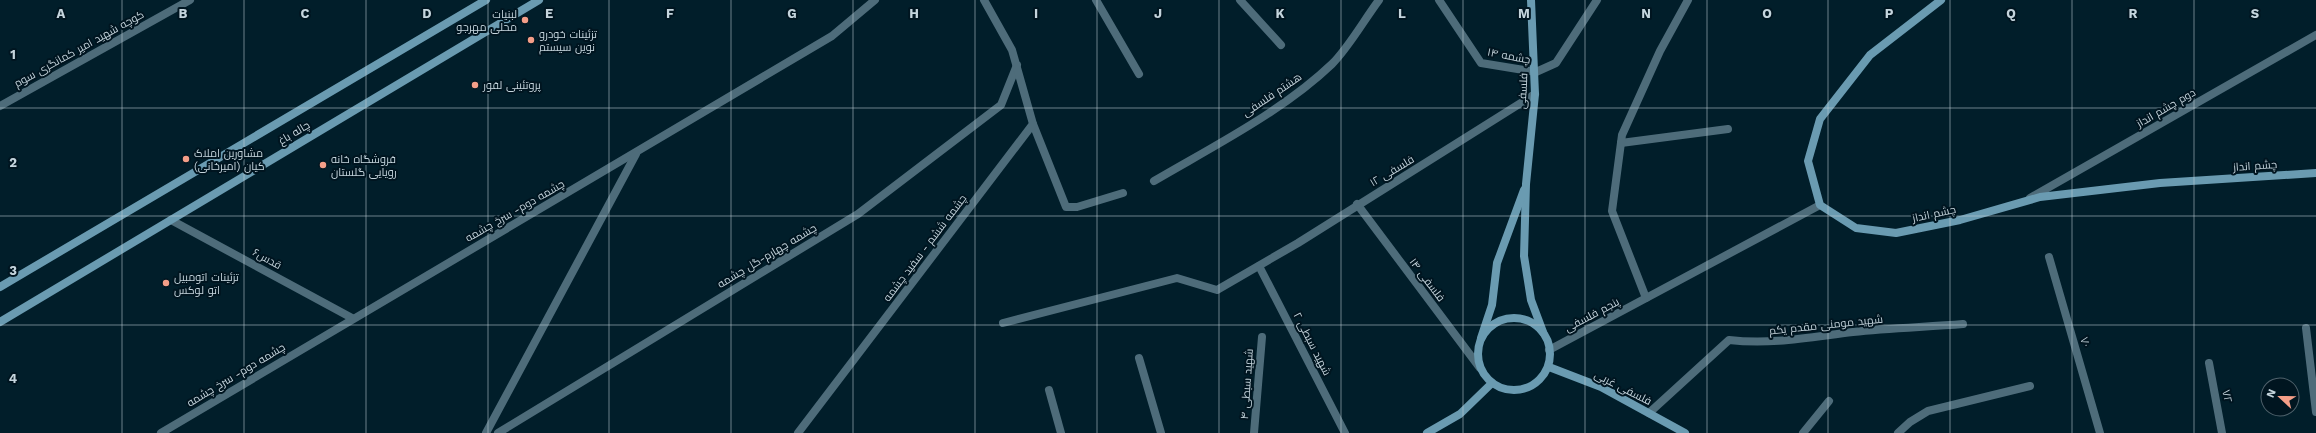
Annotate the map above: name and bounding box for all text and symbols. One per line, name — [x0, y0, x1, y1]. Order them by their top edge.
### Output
text: A — [57, 6, 66, 21]
text: B — [179, 6, 188, 21]
text: C — [301, 6, 310, 21]
text: D — [422, 6, 432, 21]
text: E — [545, 6, 553, 21]
text: F — [666, 6, 674, 21]
text: G — [787, 6, 797, 21]
text: H — [909, 6, 919, 21]
text: I — [1034, 6, 1038, 21]
text: J — [1154, 6, 1162, 21]
text: K — [1275, 6, 1285, 21]
text: L — [1398, 6, 1406, 21]
text: M — [1518, 6, 1530, 21]
text: N — [1641, 6, 1651, 21]
text: O — [1762, 6, 1772, 21]
text: P — [1885, 6, 1894, 21]
text: Q — [2006, 6, 2016, 21]
text: R — [2129, 6, 2138, 21]
text: S — [2251, 6, 2260, 21]
street label: کوچه شهید امیر کمانگری سوم — [12, 8, 147, 91]
place label: لبنیات محلی مهرجو — [456, 8, 517, 34]
marker: لبنیات محلی مهرجو — [520, 15, 530, 25]
place label: تزئینات خودرو نوین سیستم — [539, 28, 597, 55]
marker: تزئینات خودرو نوین سیستم — [526, 35, 536, 45]
street label: ۱۴ چشمه — [1486, 45, 1532, 67]
text: 1 — [10, 47, 16, 62]
street label: هشتم فلسفی — [1240, 70, 1305, 120]
street label: فلسفی — [1516, 73, 1530, 109]
place label: پروتئینی لفور — [482, 79, 541, 92]
marker: پروتئینی لفور — [470, 80, 480, 90]
street label: دوم چشم انداز — [2133, 86, 2198, 132]
street label: چاله باغ — [276, 118, 313, 148]
place label: مشاورین املاک کیان (امیرخانی) — [194, 147, 265, 173]
place label: فروشگاه خانه رویایی گلستان — [331, 153, 397, 179]
street label: ۱۲ فلسفی — [1368, 153, 1416, 189]
marker: مشاورین املاک کیان (امیرخانی) — [181, 154, 191, 164]
text: 2 — [9, 155, 17, 170]
street label: چشم انداز — [2232, 158, 2278, 175]
marker: فروشگاه خانه رویایی گلستان — [318, 160, 328, 170]
street label: چشمه دوم- سرخ چشمه — [463, 177, 567, 246]
street label: چشمه ششم - سفید چشمه — [881, 192, 970, 305]
street label: چشم انداز — [1910, 203, 1957, 226]
street label: چشمه چهارم-گل چشمه — [715, 221, 819, 292]
street label: قدس۶ — [250, 246, 284, 272]
street label: ۱۴ فلسفی — [1407, 256, 1447, 304]
text: 3 — [9, 263, 17, 278]
place label: تزئینات اتومبیل اتو لوکس — [174, 271, 239, 297]
marker: تزئینات اتومبیل اتو لوکس — [161, 278, 171, 288]
street label: پنجم فلسفی — [1562, 295, 1622, 336]
street label: ۲ شهید سبطی — [1291, 310, 1333, 378]
street label: شهید مومنی مقدم یکم — [1768, 313, 1884, 338]
street label: ۷۰ — [2077, 336, 2093, 348]
street label: چشمه دوم- سرخ چشمه — [185, 340, 288, 410]
street label: ۴ شهید سبطی — [1238, 348, 1256, 420]
street label: فلسفی غربی — [1592, 368, 1654, 408]
text: 4 — [9, 371, 18, 386]
north arrow — [2260, 377, 2300, 417]
text: N — [2264, 387, 2279, 400]
street label: ۷۲ — [2219, 389, 2235, 404]

